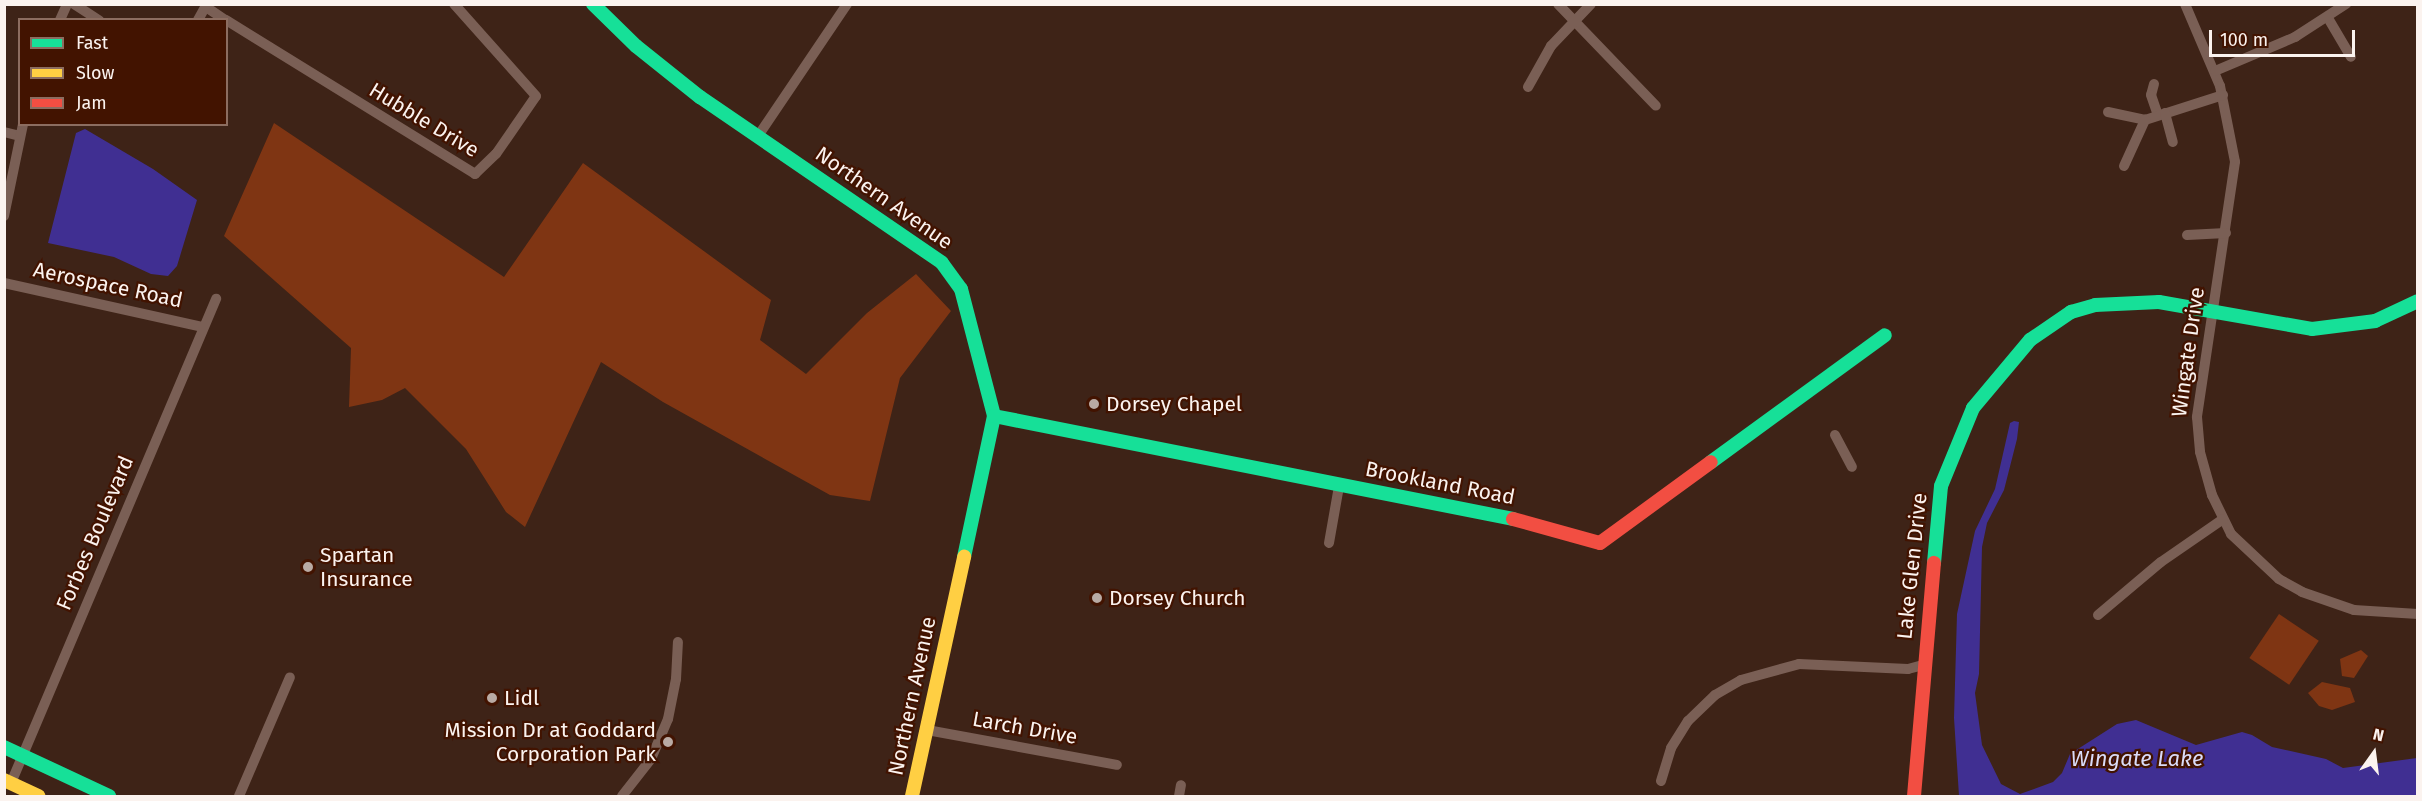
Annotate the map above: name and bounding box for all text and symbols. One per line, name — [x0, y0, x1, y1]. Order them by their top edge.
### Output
legend — [18, 18, 228, 126]
scale bar — [2212, 18, 2358, 56]
text: 100 m — [2220, 29, 2268, 51]
text: Fast — [76, 32, 108, 54]
text: Slow — [76, 62, 114, 84]
street label: Hubble Drive — [364, 77, 484, 163]
text: Jam — [76, 92, 107, 114]
street label: Northern Avenue — [811, 141, 957, 255]
street label: Aerospace Road — [31, 257, 185, 313]
street label: Wingate Drive — [2166, 285, 2210, 419]
place label: Dorsey Chapel — [1106, 391, 1242, 417]
marker: Dorsey Chapel — [1087, 397, 1101, 411]
street label: Forbes Boulevard — [51, 452, 139, 614]
street label: Brookland Road — [1363, 456, 1517, 510]
street label: Lake Glen Drive — [1892, 492, 1932, 640]
place label: Spartan Insurance — [320, 542, 413, 592]
marker: Spartan Insurance — [301, 560, 315, 574]
place label: Dorsey Church — [1109, 585, 1246, 611]
marker: Dorsey Church — [1090, 591, 1104, 605]
street label: Northern Avenue — [883, 614, 941, 778]
place label: Lidl — [504, 685, 539, 711]
marker: Lidl — [485, 691, 499, 705]
street label: Larch Drive — [970, 706, 1080, 750]
place label: Mission Dr at Goddard Corporation Park — [444, 717, 656, 767]
north arrow — [2344, 723, 2404, 783]
text: N — [2371, 725, 2386, 746]
marker: Mission Dr at Goddard Corporation Park — [661, 735, 675, 749]
water label: Wingate Lake — [2071, 746, 2203, 772]

